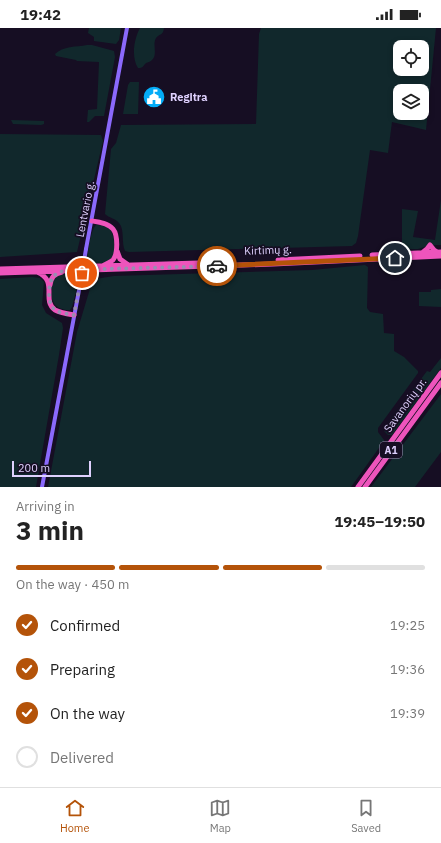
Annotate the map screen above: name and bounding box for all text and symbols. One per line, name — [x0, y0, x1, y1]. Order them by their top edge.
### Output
text: 19:42 — [20, 5, 61, 24]
map controls — [393, 40, 429, 120]
button: locate — [393, 40, 429, 76]
public building icon: Regitra — [141, 84, 167, 110]
button: layers — [393, 84, 429, 120]
place label: Regitra — [170, 90, 207, 104]
street label: Lentvario g. — [73, 180, 97, 238]
pin — [378, 241, 412, 275]
street label: Kirtimų g. — [244, 242, 292, 258]
courier — [197, 246, 237, 286]
icon: home — [384, 247, 406, 269]
icon: car — [206, 255, 228, 277]
pin — [65, 256, 99, 290]
icon: bag — [71, 262, 93, 284]
street label: Savanorių pr. — [381, 375, 429, 435]
road number: A1 — [380, 442, 402, 458]
scale bar — [12, 459, 91, 478]
text: 200 m — [18, 461, 50, 475]
text: Arriving in — [16, 498, 75, 515]
text: 19:45–19:50 — [334, 512, 425, 531]
text: 3 min — [16, 513, 84, 547]
text: On the way · 450 m — [16, 576, 129, 593]
icon: check — [16, 614, 38, 636]
text: Confirmed — [50, 616, 120, 635]
text: 19:25 — [390, 617, 425, 634]
icon: check — [16, 658, 38, 680]
text: Preparing — [50, 660, 115, 679]
text: 19:36 — [390, 661, 425, 678]
icon: check — [16, 702, 38, 724]
text: On the way — [50, 704, 125, 723]
text: 19:39 — [390, 705, 425, 722]
text: Delivered — [50, 748, 114, 767]
tab: Home — [60, 797, 90, 835]
tab: Map — [209, 797, 231, 835]
tab: Saved — [351, 797, 381, 835]

